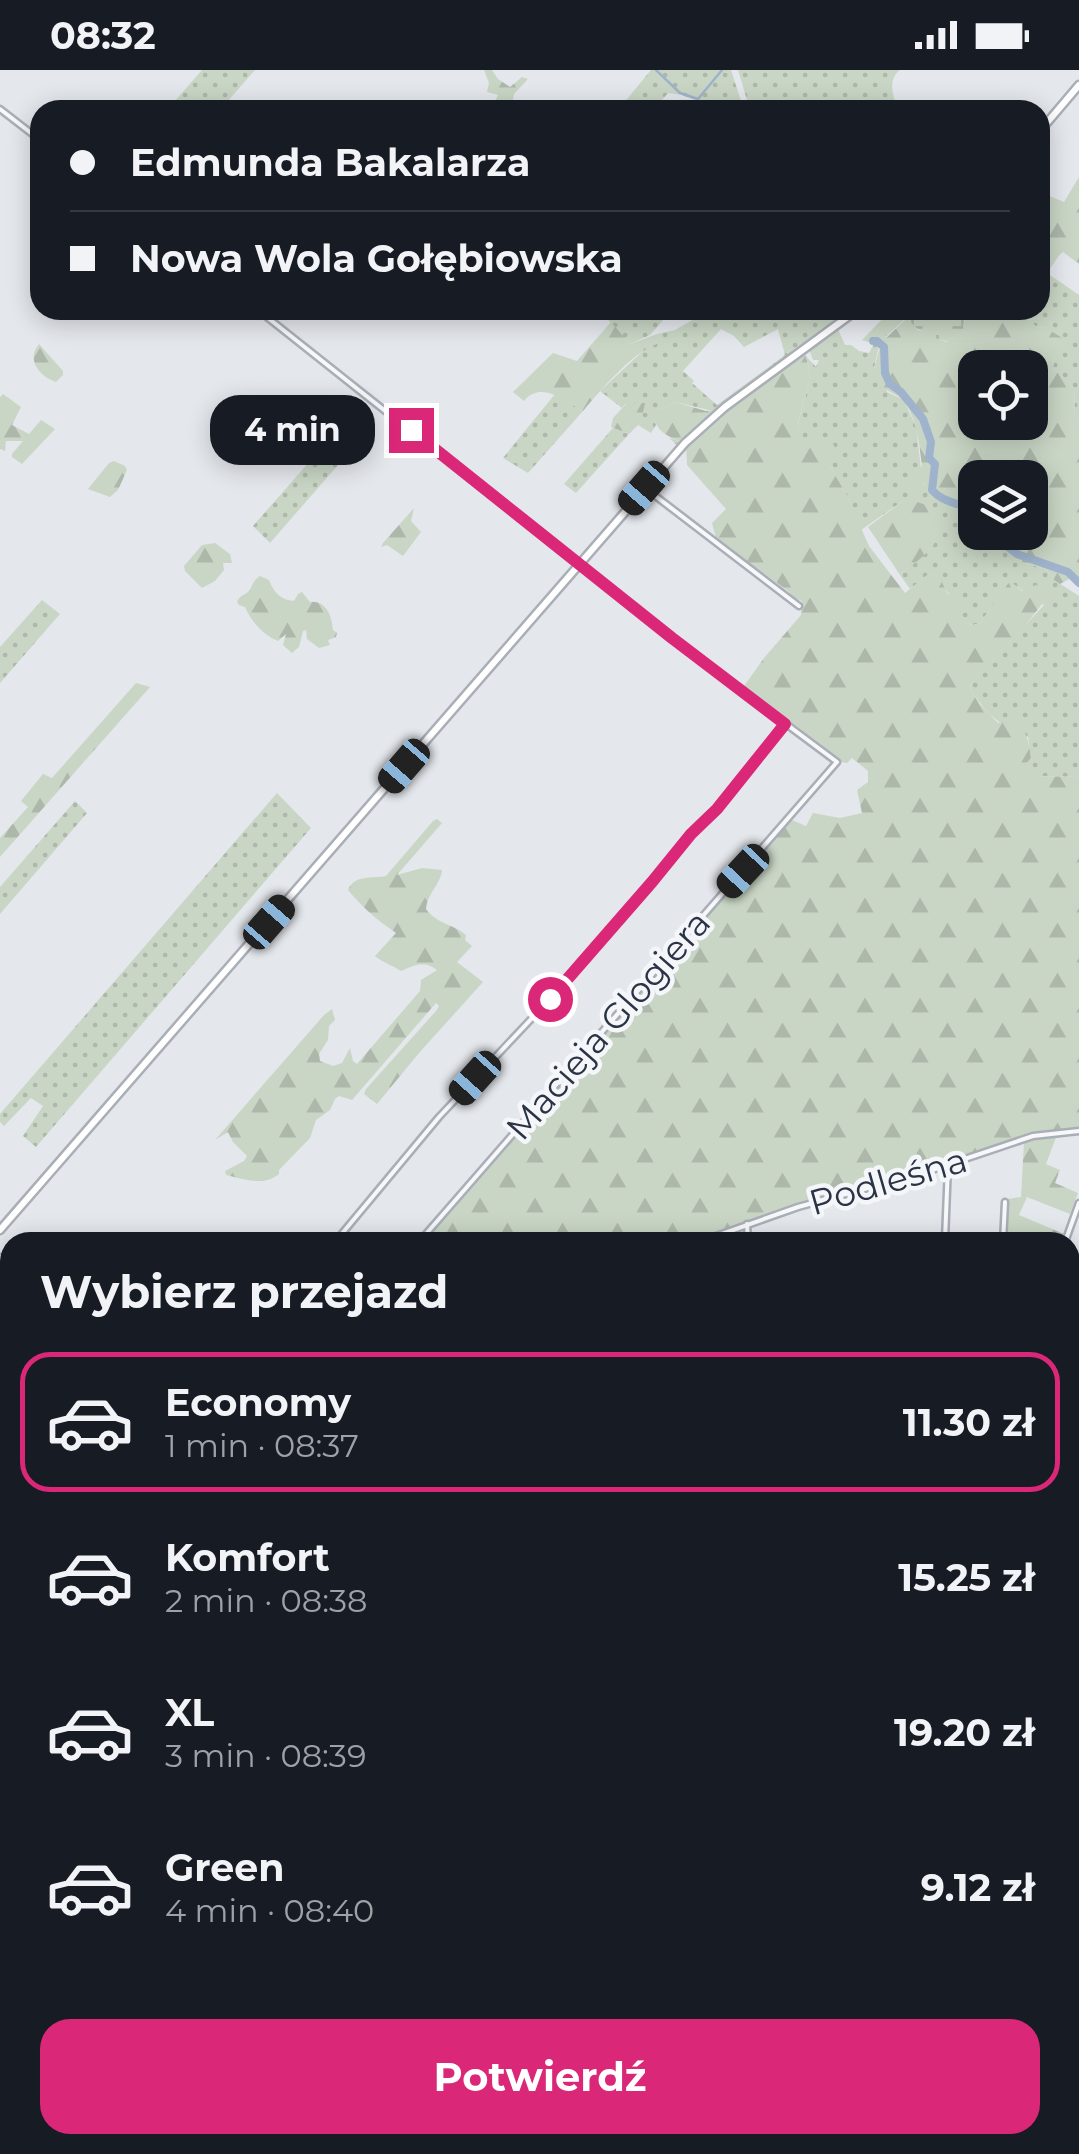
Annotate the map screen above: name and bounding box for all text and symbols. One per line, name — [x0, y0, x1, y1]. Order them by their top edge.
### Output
text: 08:32 — [50, 12, 156, 59]
text: Edmunda Bakalarza — [130, 139, 530, 186]
text: Nowa Wola Gołębiowska — [130, 235, 623, 282]
map controls — [958, 350, 1048, 550]
button: locate — [958, 350, 1048, 440]
callout: 4 min — [211, 395, 376, 465]
route end — [389, 408, 434, 453]
text: 4 min — [244, 410, 341, 449]
car — [613, 456, 675, 520]
button: layers — [958, 460, 1048, 550]
car — [373, 734, 435, 798]
car — [712, 839, 774, 903]
car — [238, 890, 300, 954]
street label: Macieja Glogiera — [497, 902, 719, 1148]
route start — [528, 977, 573, 1022]
car — [444, 1046, 506, 1110]
street label: Podleśna — [804, 1138, 972, 1224]
text: Wybierz przejazd — [40, 1264, 448, 1319]
icon: car — [45, 1377, 135, 1467]
text: Economy — [165, 1379, 351, 1426]
text: 11.30 zł — [903, 1399, 1035, 1446]
text: 1 min · 08:37 — [165, 1426, 359, 1465]
icon: car — [45, 1532, 135, 1622]
text: Komfort — [165, 1534, 330, 1581]
text: 15.25 zł — [898, 1554, 1035, 1601]
text: 2 min · 08:38 — [165, 1581, 367, 1620]
icon: car — [45, 1687, 135, 1777]
text: XL — [165, 1689, 214, 1736]
text: 19.20 zł — [894, 1709, 1035, 1756]
text: 3 min · 08:39 — [165, 1736, 366, 1775]
icon: car — [45, 1842, 135, 1932]
text: Green — [165, 1844, 285, 1891]
text: 9.12 zł — [921, 1864, 1035, 1911]
text: 4 min · 08:40 — [165, 1891, 374, 1930]
button: Potwierdź — [40, 2019, 1040, 2134]

